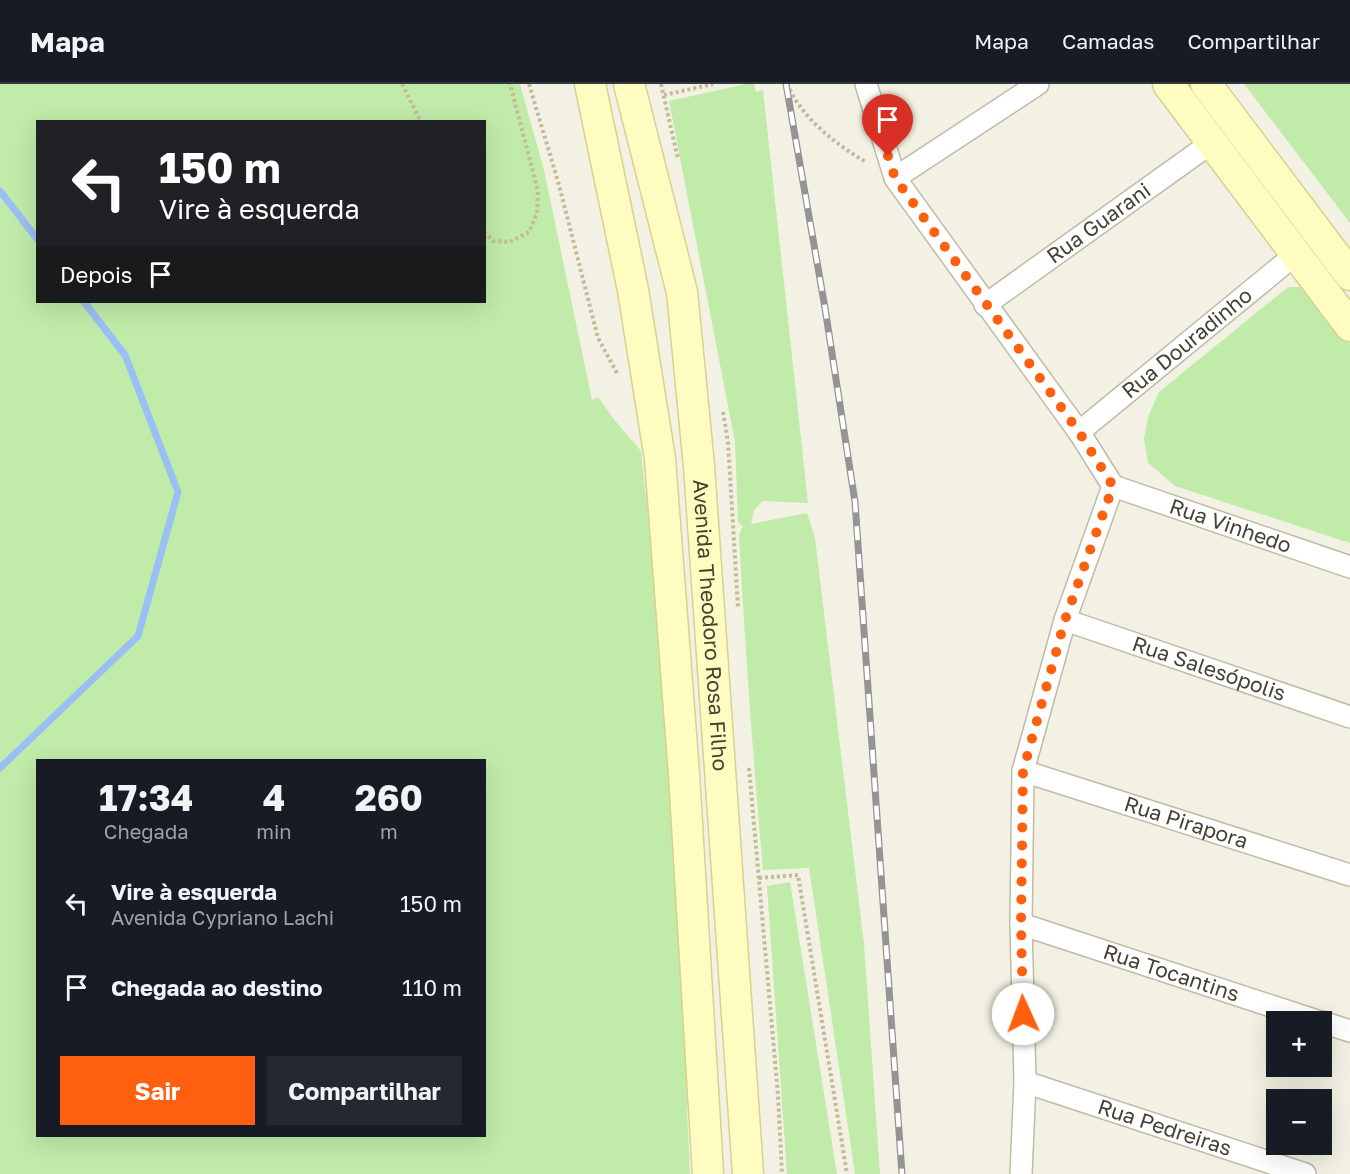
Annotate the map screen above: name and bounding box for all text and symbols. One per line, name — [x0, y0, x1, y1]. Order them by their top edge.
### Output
text: Mapa — [30, 25, 105, 58]
text: Mapa — [974, 28, 1029, 54]
text: Camadas — [1062, 28, 1154, 54]
text: Compartilhar — [1187, 28, 1320, 54]
pin — [862, 94, 913, 156]
icon: arrive — [871, 103, 904, 136]
text: 150 m — [159, 142, 281, 192]
icon: left — [60, 144, 138, 222]
street label: Rua Guarani — [1041, 177, 1155, 269]
text: Vire à esquerda — [159, 193, 360, 225]
icon: arrive — [144, 258, 177, 291]
text: Depois — [60, 261, 132, 288]
street label: Rua Douradinho — [1116, 281, 1257, 403]
street label: Avenida Theodoro Rosa Filho — [688, 478, 734, 772]
street label: Rua Vinhedo — [1166, 492, 1295, 558]
street label: Rua Salesópolis — [1129, 630, 1289, 706]
text: 17:34 — [99, 776, 193, 819]
text: 4 — [263, 776, 285, 819]
text: 260 — [355, 776, 423, 819]
street label: Rua Pirapora — [1121, 790, 1251, 854]
text: Chegada — [104, 819, 188, 843]
text: min — [256, 819, 292, 843]
text: m — [380, 819, 398, 843]
text: Vire à esquerda — [111, 878, 277, 905]
icon: left — [60, 887, 93, 920]
text: 150 m — [400, 890, 462, 917]
text: Avenida Cypriano Lachi — [111, 905, 334, 929]
street label: Rua Tocantins — [1100, 938, 1243, 1007]
icon: arrive — [60, 971, 93, 1004]
text: Chegada ao destino — [111, 974, 323, 1001]
text: 110 m — [402, 974, 462, 1001]
position arrow — [991, 982, 1055, 1046]
map controls — [1266, 1011, 1332, 1155]
button: + — [1266, 1011, 1332, 1077]
button: Sair — [60, 1056, 255, 1125]
button: Compartilhar — [267, 1056, 462, 1125]
button: − — [1266, 1089, 1332, 1155]
street label: Rua Pedreiras — [1095, 1093, 1235, 1161]

